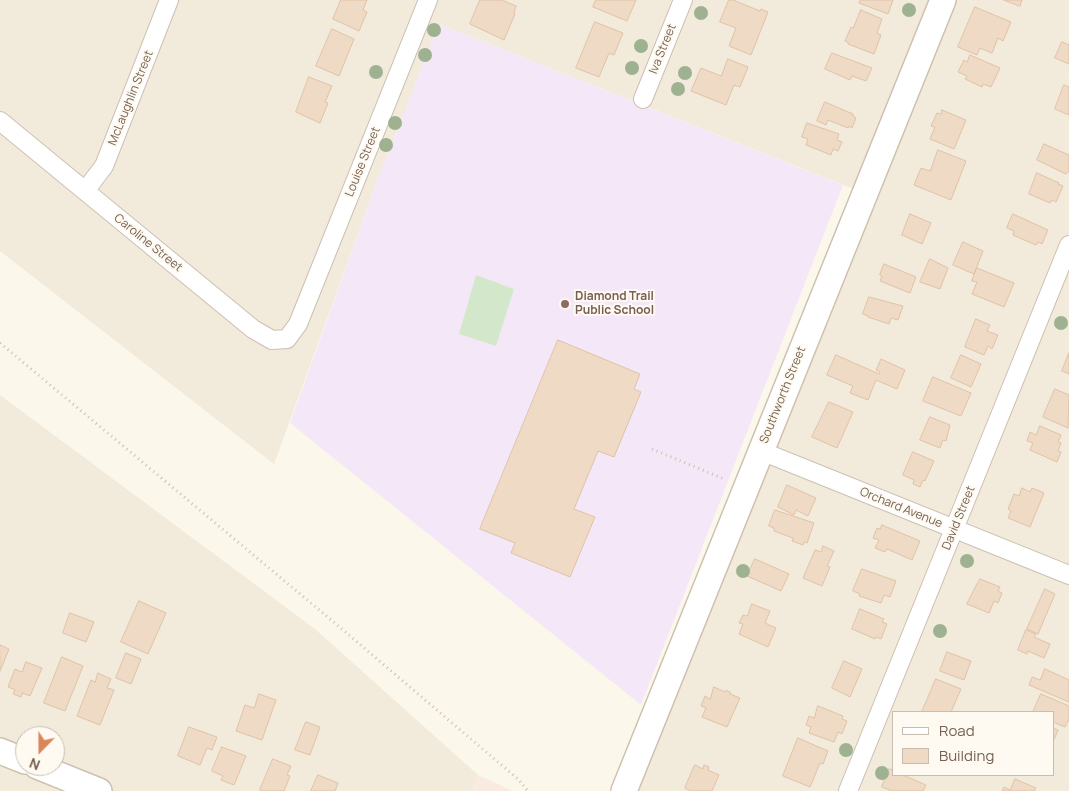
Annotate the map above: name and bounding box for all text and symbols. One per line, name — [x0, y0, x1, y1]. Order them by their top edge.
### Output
street label: Iva Street — [646, 22, 680, 76]
street label: McLaughlin Street — [105, 48, 157, 148]
street label: Louise Street — [342, 125, 384, 199]
street label: Caroline Street — [111, 211, 185, 275]
place label: Diamond Trail Public School — [575, 290, 654, 318]
marker: Diamond Trail Public School — [559, 298, 571, 310]
street label: Southworth Street — [757, 344, 809, 446]
street label: David Street — [940, 484, 978, 552]
street label: Orchard Avenue — [857, 485, 945, 531]
legend — [892, 711, 1054, 776]
text: Road — [939, 720, 975, 741]
north arrow — [15, 726, 65, 776]
text: Building — [939, 745, 994, 766]
text: N — [26, 754, 43, 775]

